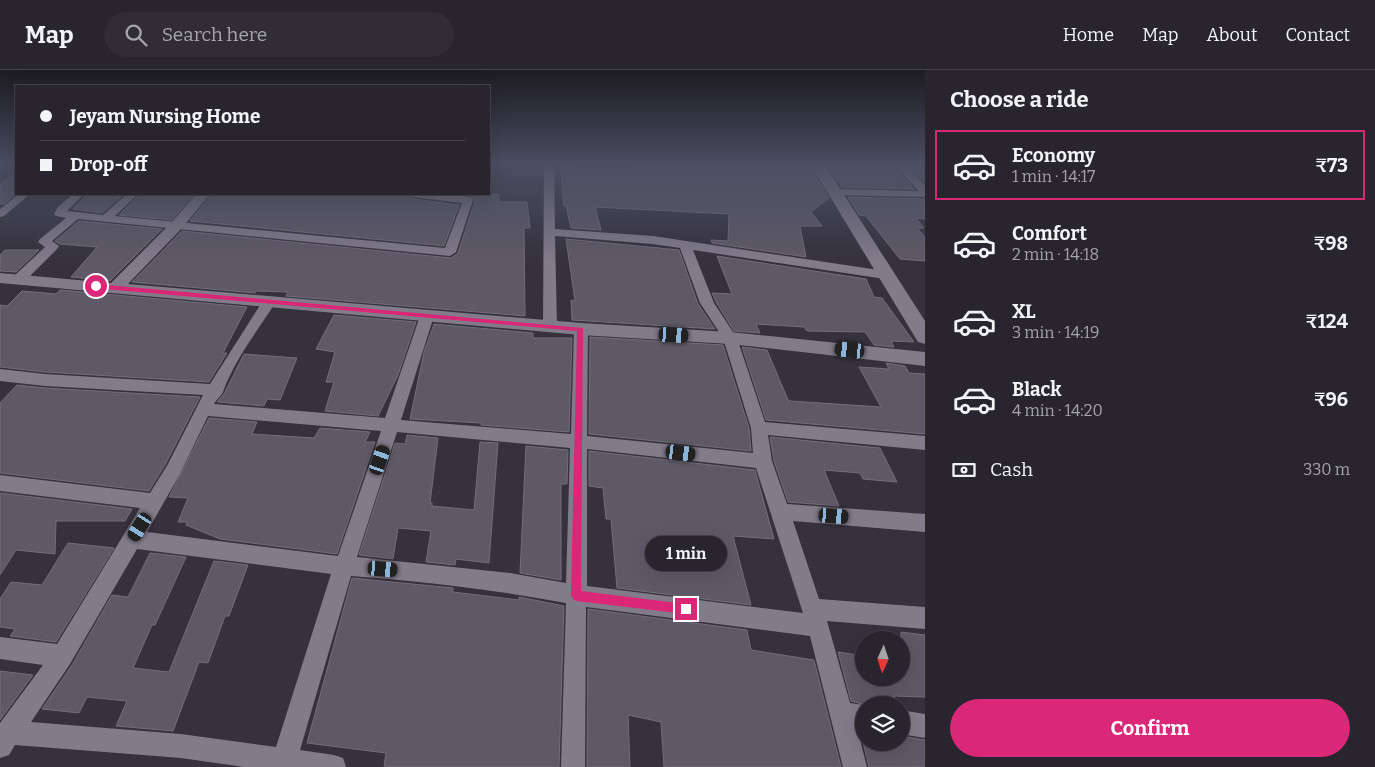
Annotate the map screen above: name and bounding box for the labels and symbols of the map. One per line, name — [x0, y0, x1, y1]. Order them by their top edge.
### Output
route start — [85, 275, 107, 297]
car — [658, 327, 689, 343]
car — [834, 341, 865, 359]
car — [368, 443, 391, 477]
car — [665, 444, 696, 462]
car — [818, 507, 849, 525]
car — [125, 510, 154, 544]
callout: 1 min — [645, 536, 727, 572]
car — [367, 560, 398, 578]
route end — [675, 598, 697, 620]
north arrow — [855, 631, 910, 686]

